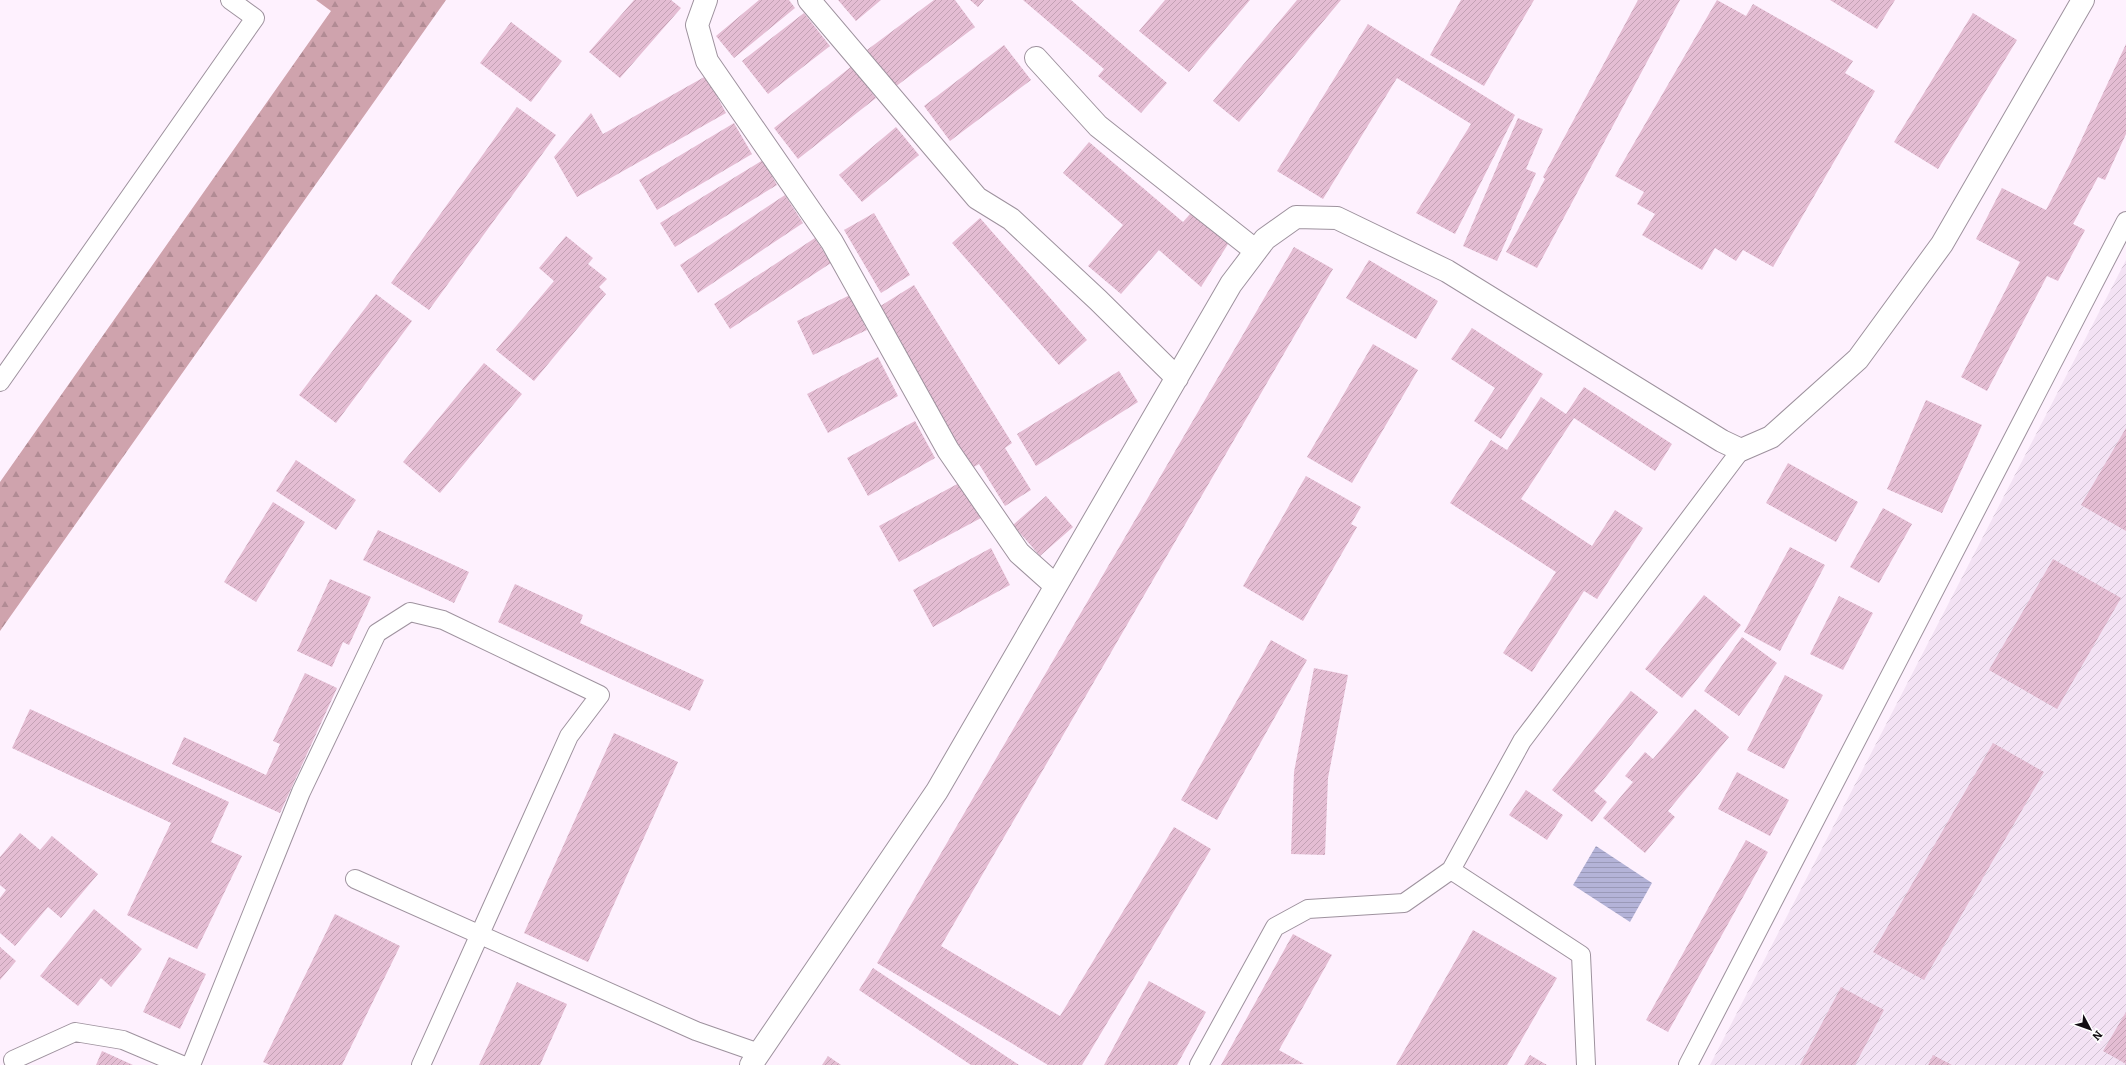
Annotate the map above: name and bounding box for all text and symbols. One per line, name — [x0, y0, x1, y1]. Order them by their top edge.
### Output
north arrow — [2070, 1009, 2110, 1049]
text: N — [2089, 1028, 2105, 1043]

